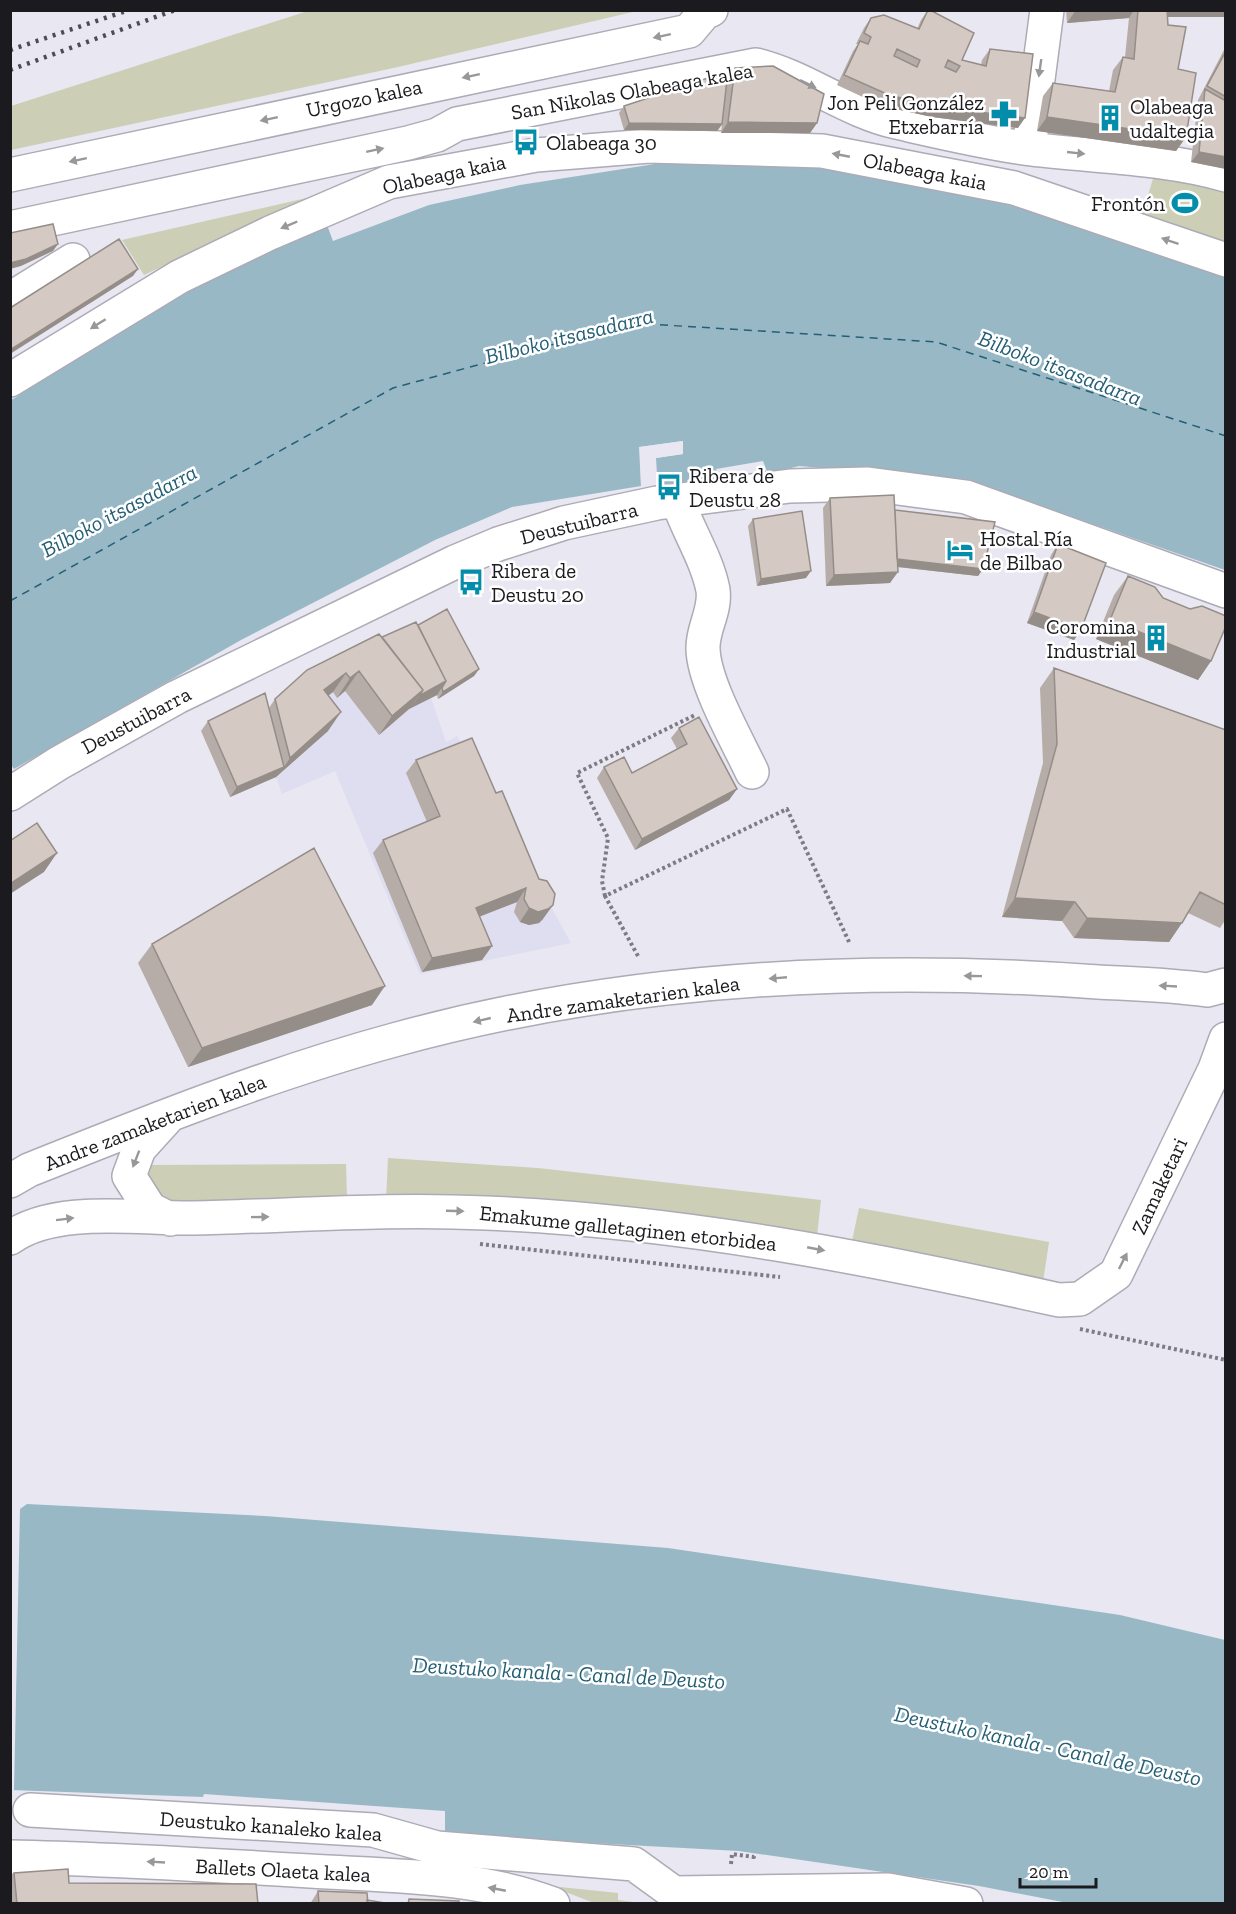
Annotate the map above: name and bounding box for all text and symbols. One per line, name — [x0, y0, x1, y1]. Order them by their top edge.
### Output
one-way arrow — [653, 32, 671, 42]
street label: San Nikolas Olabeaga kalea — [509, 57, 755, 125]
one-way arrow — [1035, 59, 1044, 78]
one-way arrow — [461, 72, 480, 81]
street label: Urgozo kalea — [304, 74, 424, 122]
one-way arrow — [799, 80, 816, 89]
place label: Jon Peli González Etxebarría — [827, 90, 984, 139]
place label: Olabeaga udaltegia — [1130, 94, 1214, 143]
pharmacy icon: Jon Peli González Etxebarría — [989, 99, 1019, 129]
building icon: Olabeaga udaltegia — [1095, 103, 1125, 133]
one-way arrow — [259, 115, 278, 124]
bus stop icon: Olabeaga 30 — [511, 127, 541, 157]
place label: Olabeaga 30 — [546, 130, 657, 155]
one-way arrow — [366, 145, 385, 154]
street label: Olabeaga kaia — [861, 147, 989, 195]
one-way arrow — [1066, 148, 1085, 158]
street label: Olabeaga kaia — [380, 149, 508, 199]
one-way arrow — [831, 150, 850, 159]
one-way arrow — [69, 156, 88, 165]
sports icon: Frontón — [1170, 188, 1200, 218]
place label: Frontón — [1091, 191, 1165, 216]
one-way arrow — [280, 220, 298, 230]
one-way arrow — [1161, 236, 1179, 246]
water label: Bilboko itsasadarra — [482, 302, 656, 370]
one-way arrow — [90, 319, 106, 330]
water label: Bilboko itsasadarra — [975, 324, 1145, 412]
water label: Bilboko itsasadarra — [37, 459, 201, 563]
place label: Ribera de Deustu 28 — [689, 463, 781, 512]
bus stop icon: Ribera de Deustu 28 — [654, 472, 684, 502]
street label: Deustuibarra — [518, 496, 640, 550]
place label: Hostal Ría de Bilbao — [980, 526, 1073, 575]
hotel icon: Hostal Ría de Bilbao — [945, 535, 975, 565]
place label: Ribera de Deustu 20 — [491, 558, 584, 607]
bus stop icon: Ribera de Deustu 20 — [456, 567, 486, 597]
place label: Coromina Industrial — [1046, 614, 1136, 663]
building icon: Coromina Industrial — [1141, 623, 1171, 653]
street label: Deustuibarra — [77, 681, 195, 759]
street label: Andre zamaketarien kalea — [505, 970, 741, 1028]
one-way arrow — [964, 971, 983, 981]
one-way arrow — [769, 973, 788, 983]
one-way arrow — [1158, 981, 1177, 990]
one-way arrow — [472, 1015, 491, 1025]
street label: Andre zamaketarien kalea — [41, 1068, 269, 1176]
street label: Zamaketari — [1126, 1134, 1192, 1238]
one-way arrow — [130, 1150, 140, 1168]
street label: Emakume galletaginen etorbidea — [478, 1200, 778, 1256]
one-way arrow — [445, 1207, 464, 1216]
one-way arrow — [251, 1212, 270, 1222]
one-way arrow — [56, 1215, 75, 1224]
one-way arrow — [806, 1245, 825, 1254]
one-way arrow — [1118, 1252, 1127, 1269]
water label: Deustuko kanala - Canal de Deusto — [412, 1651, 726, 1695]
water label: Deustuko kanala - Canal de Deusto — [892, 1700, 1204, 1792]
street label: Deustuko kanaleko kalea — [159, 1806, 383, 1846]
scale bar — [1020, 1851, 1096, 1889]
street label: Ballets Olaeta kalea — [195, 1853, 371, 1887]
one-way arrow — [146, 1858, 165, 1867]
text: 20 m — [1029, 1861, 1069, 1883]
one-way arrow — [487, 1884, 506, 1893]

